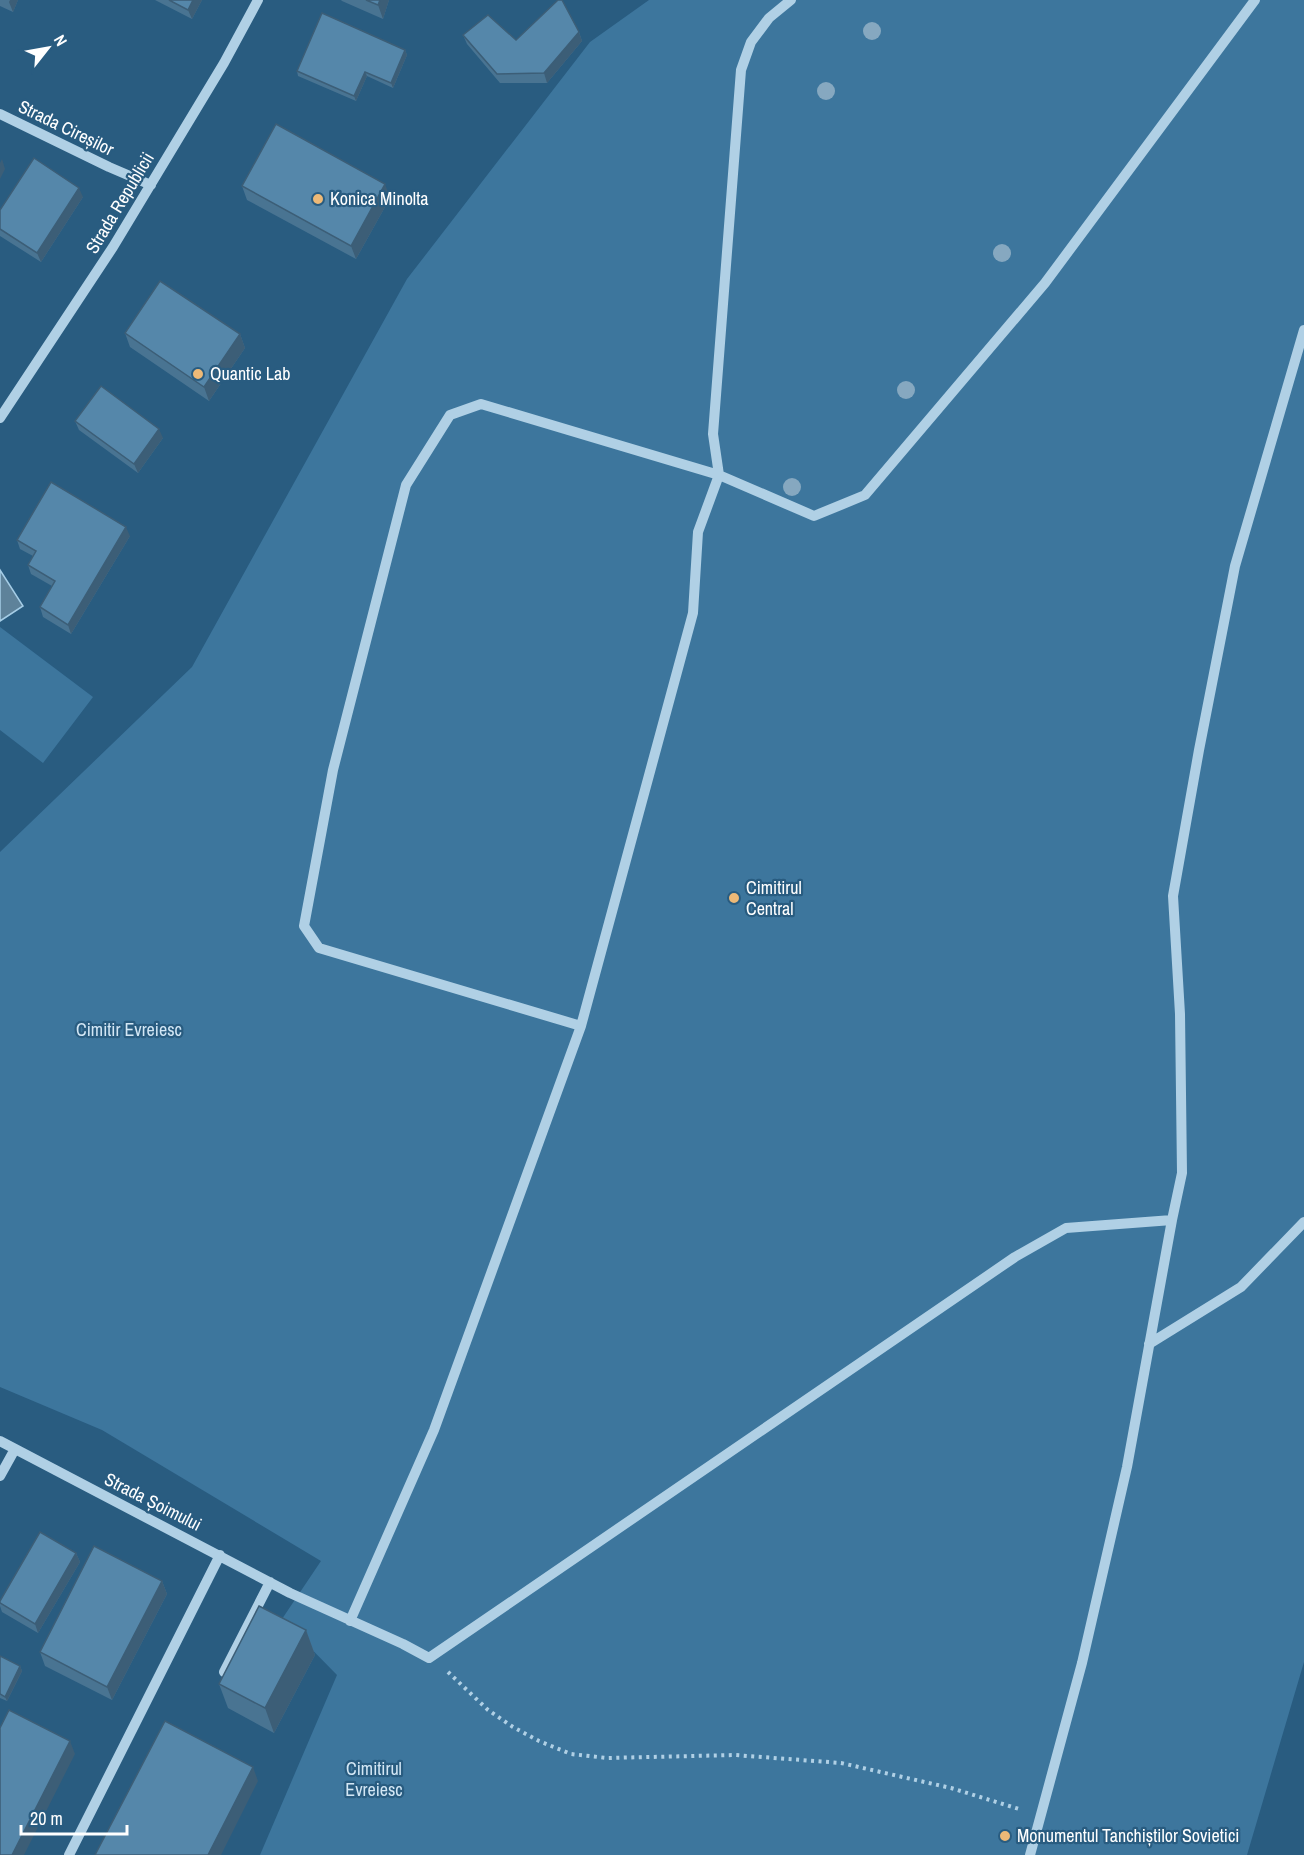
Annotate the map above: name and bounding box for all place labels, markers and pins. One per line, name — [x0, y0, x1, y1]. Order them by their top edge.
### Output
place label: Konica Minolta — [330, 186, 428, 211]
marker: Konica Minolta — [311, 192, 325, 206]
place label: Quantic Lab — [210, 361, 290, 386]
marker: Quantic Lab — [191, 367, 205, 381]
place label: Cimitirul Central — [746, 875, 802, 921]
marker: Cimitirul Central — [727, 891, 741, 905]
place label: Monumentul Tanchiștilor Sovietici — [1017, 1823, 1239, 1848]
marker: Monumentul Tanchiștilor Sovietici — [998, 1829, 1012, 1843]

